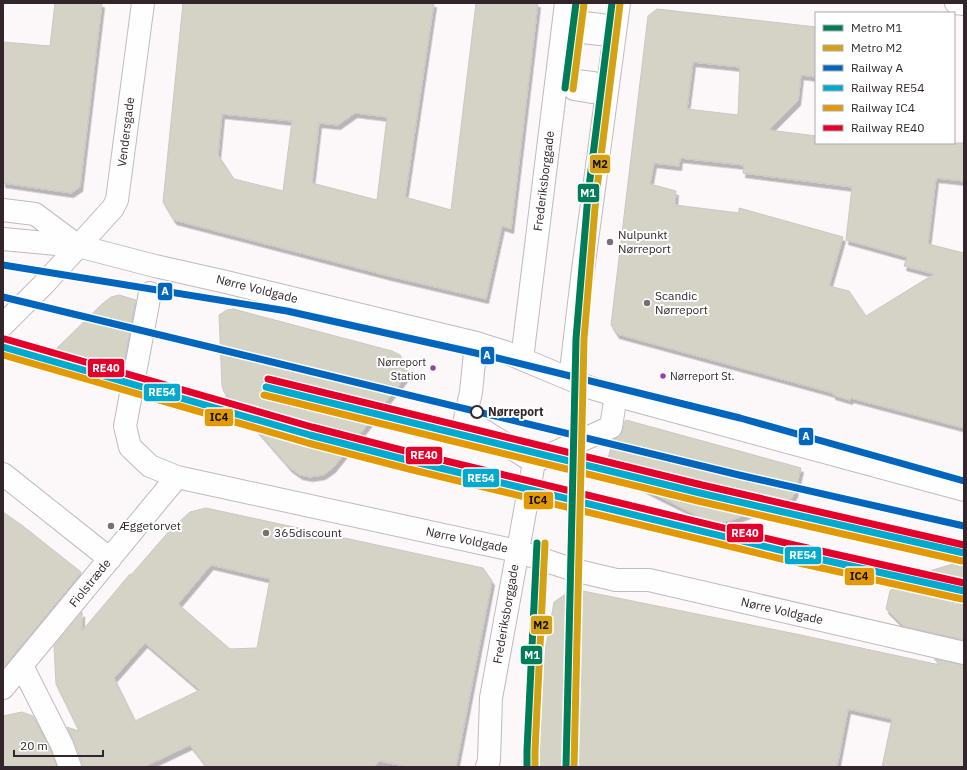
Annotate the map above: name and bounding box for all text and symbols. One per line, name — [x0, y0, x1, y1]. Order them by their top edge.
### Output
legend — [815, 12, 955, 144]
text: Metro M1 — [851, 20, 902, 35]
text: Metro M2 — [851, 40, 902, 55]
text: Railway A — [851, 60, 903, 75]
text: Railway RE54 — [851, 80, 925, 95]
street label: Vendersgade — [114, 96, 137, 168]
text: Railway IC4 — [851, 100, 915, 115]
text: Railway RE40 — [851, 120, 925, 135]
street label: Frederiksborggade — [530, 130, 557, 232]
line badge: M2 — [589, 154, 611, 174]
text: M2 — [592, 157, 608, 171]
line badge: M1 — [577, 183, 600, 203]
text: M1 — [580, 186, 596, 200]
place label: Nulpunkt Nørreport — [618, 227, 671, 256]
marker: Nulpunkt Nørreport — [605, 237, 615, 247]
street label: Nørre Voldgade — [215, 271, 300, 306]
line badge: A — [157, 282, 173, 301]
text: A — [161, 284, 169, 298]
place label: Scandic Nørreport — [655, 288, 708, 317]
marker: Scandic Nørreport — [642, 298, 652, 308]
line badge: A — [480, 346, 495, 365]
text: A — [483, 348, 491, 362]
place label: Nørreport Station — [377, 355, 426, 383]
line badge: RE40 — [87, 358, 125, 378]
text: RE40 — [92, 361, 120, 375]
marker: Nørreport Station — [428, 363, 438, 373]
place label: Nørreport St. — [670, 369, 734, 383]
marker: Nørreport St. — [658, 371, 668, 381]
line badge: RE54 — [143, 383, 181, 402]
text: RE54 — [148, 385, 176, 399]
place label: Nørreport — [488, 404, 544, 419]
marker: Nørreport — [470, 405, 484, 419]
line badge: IC4 — [204, 408, 234, 427]
text: IC4 — [210, 410, 229, 424]
line badge: A — [798, 427, 814, 446]
text: A — [802, 429, 810, 443]
line badge: RE40 — [405, 446, 443, 465]
text: RE40 — [410, 448, 438, 462]
line badge: RE54 — [462, 468, 500, 488]
text: RE54 — [467, 471, 495, 485]
line badge: IC4 — [523, 491, 554, 510]
text: IC4 — [529, 493, 548, 507]
place label: Æggetorvet — [119, 518, 181, 533]
marker: Æggetorvet — [106, 521, 116, 531]
street label: Nørre Voldgade — [425, 523, 510, 556]
line badge: RE40 — [726, 523, 764, 543]
place label: 365discount — [274, 525, 342, 540]
text: RE40 — [731, 526, 759, 540]
marker: 365discount — [261, 528, 271, 538]
line badge: RE54 — [784, 546, 822, 565]
text: RE54 — [789, 548, 817, 562]
street label: Fiolstræde — [66, 555, 114, 610]
street label: Frederiksborggade — [489, 563, 522, 665]
line badge: IC4 — [844, 567, 875, 586]
text: IC4 — [850, 569, 869, 583]
street label: Nørre Voldgade — [740, 594, 825, 627]
line badge: M2 — [530, 615, 553, 635]
text: M2 — [533, 618, 549, 632]
line badge: M1 — [520, 645, 543, 665]
text: M1 — [524, 648, 540, 662]
scale bar — [14, 732, 103, 758]
text: 20 m — [20, 738, 48, 753]

